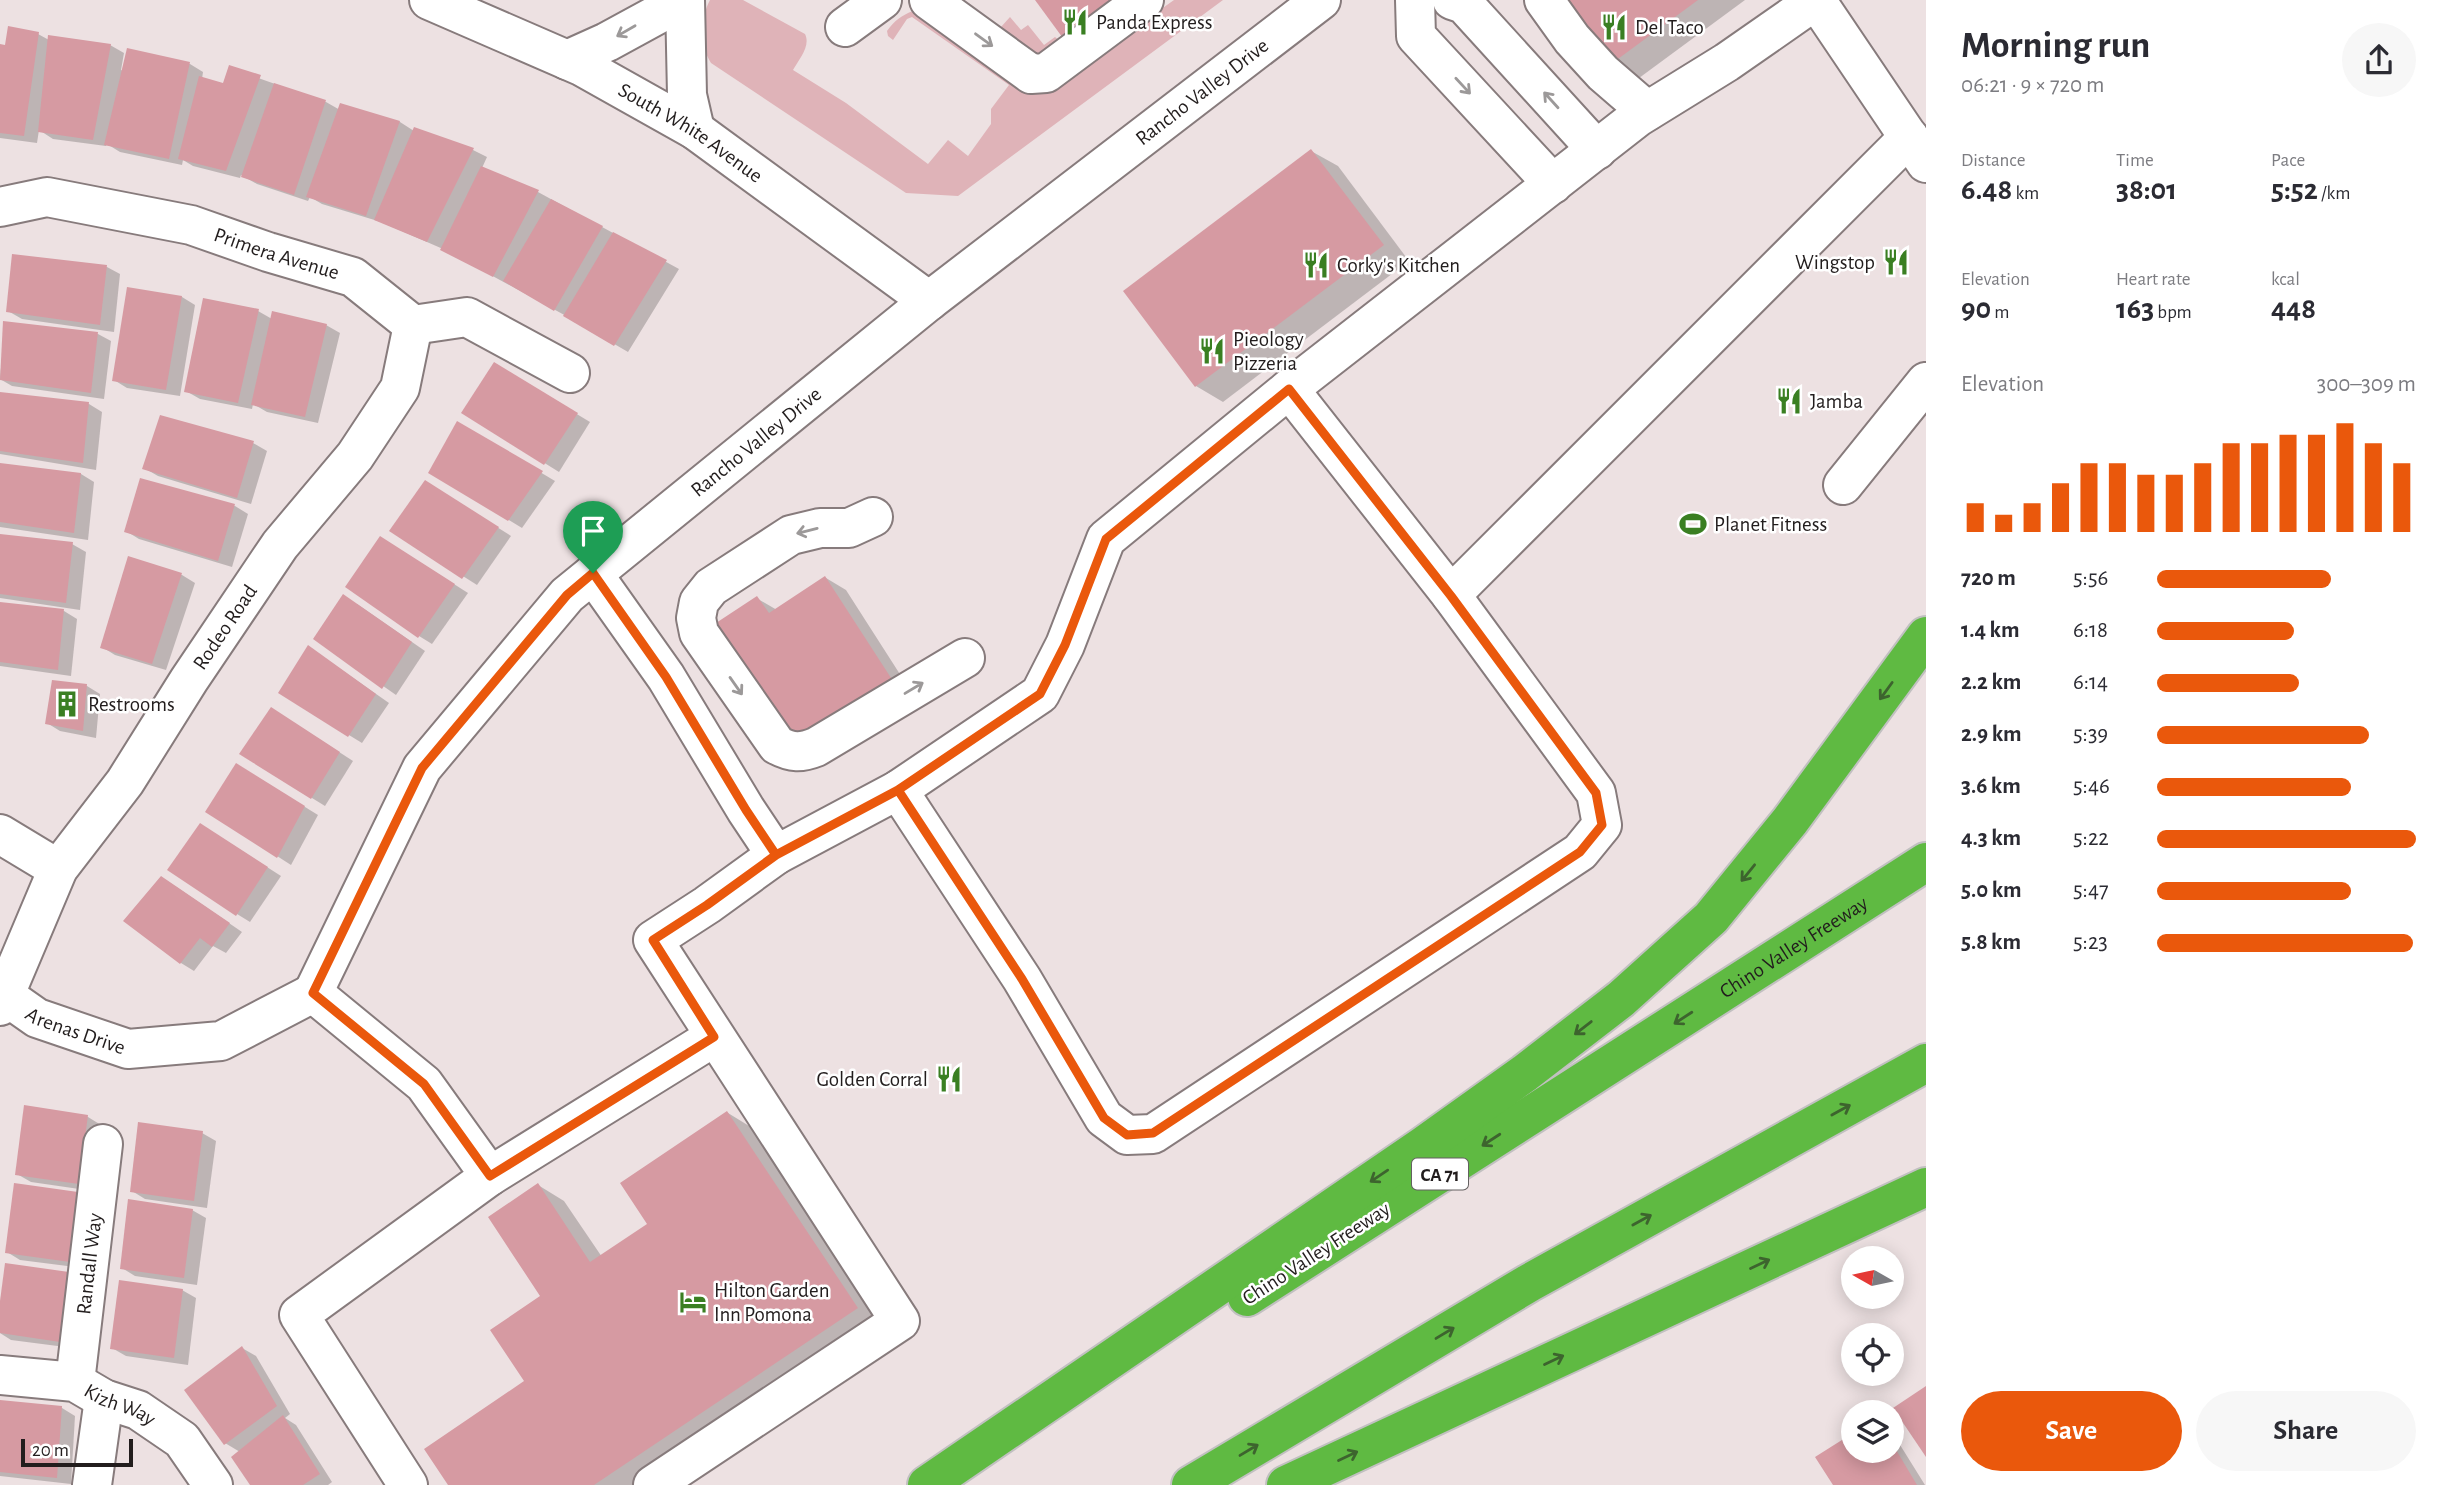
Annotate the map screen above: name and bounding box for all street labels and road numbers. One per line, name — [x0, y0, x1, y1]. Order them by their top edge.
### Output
street label: Rancho Valley Drive — [1132, 35, 1272, 149]
street label: South White Avenue — [615, 79, 766, 187]
street label: Primera Avenue — [211, 224, 342, 283]
street label: Rancho Valley Drive — [687, 383, 825, 501]
street label: Rodeo Road — [189, 581, 261, 673]
street label: Chino Valley Freeway — [1716, 892, 1872, 1002]
street label: Arenas Drive — [22, 1003, 128, 1058]
road number: CA 71 — [1412, 1158, 1468, 1190]
street label: Chino Valley Freeway — [1239, 1198, 1394, 1309]
street label: Randall Way — [73, 1212, 106, 1316]
street label: Kizh Way — [81, 1380, 159, 1430]

